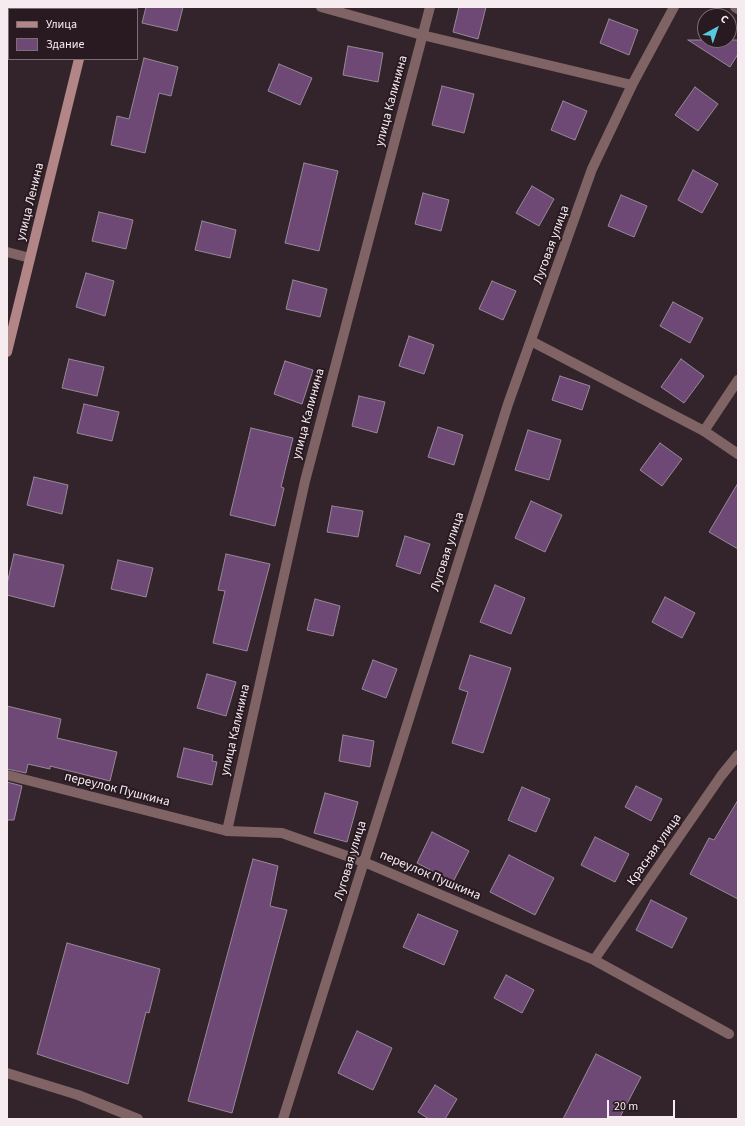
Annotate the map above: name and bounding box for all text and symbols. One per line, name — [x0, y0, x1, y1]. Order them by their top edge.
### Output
legend — [8, 8, 138, 60]
north arrow — [697, 8, 737, 48]
text: С — [717, 11, 732, 27]
text: Улица — [46, 16, 77, 33]
text: Здание — [46, 36, 85, 53]
street label: улица Калинина — [372, 54, 412, 148]
street label: улица Ленина — [14, 161, 48, 243]
street label: Луговая улица — [531, 204, 573, 286]
street label: улица Калинина — [289, 367, 329, 461]
street label: Луговая улица — [428, 510, 468, 594]
street label: улица Калинина — [218, 683, 254, 777]
street label: переулок Пушкина — [63, 769, 171, 811]
street label: Красная улица — [624, 811, 686, 889]
street label: Луговая улица — [331, 819, 371, 903]
street label: переулок Пушкина — [377, 848, 483, 904]
scale bar — [609, 1092, 677, 1118]
text: 20 m — [614, 1098, 638, 1115]

